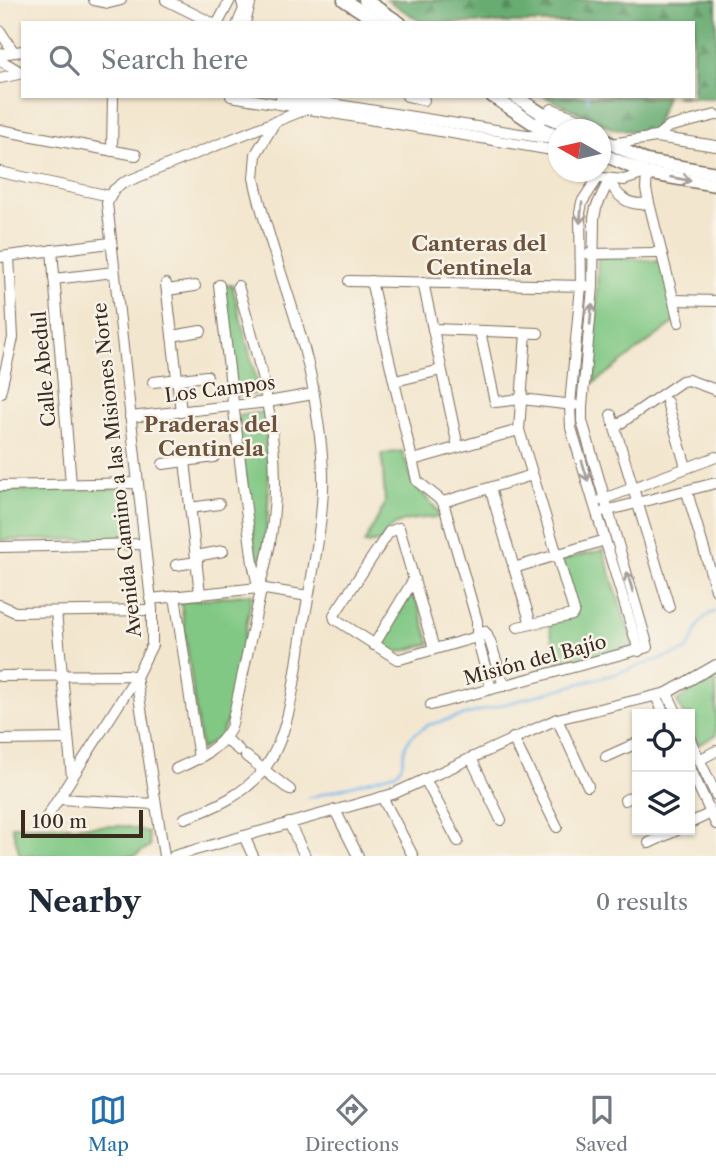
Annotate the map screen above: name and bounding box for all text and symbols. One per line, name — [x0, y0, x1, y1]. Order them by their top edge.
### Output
search box — [21, 21, 695, 98]
icon: search — [45, 41, 83, 79]
text: Search here — [101, 44, 248, 76]
north arrow — [548, 119, 611, 182]
one-way arrow — [669, 173, 692, 186]
one-way arrow — [575, 201, 588, 224]
district label: Canteras del Centinela — [411, 231, 547, 280]
street label: Avenida Camino a las Misiones Norte — [88, 301, 146, 640]
one-way arrow — [585, 303, 598, 325]
street label: Calle Abedul — [27, 310, 61, 428]
street label: Los Campos — [163, 371, 277, 407]
district label: Praderas del Centinela — [144, 412, 278, 461]
one-way arrow — [579, 459, 592, 481]
one-way arrow — [622, 571, 635, 593]
street label: Misión del Bajío — [461, 630, 609, 690]
map controls — [632, 709, 695, 835]
button: locate — [632, 709, 695, 772]
button: layers — [632, 772, 695, 835]
scale bar — [21, 807, 144, 839]
text: 100 m — [32, 810, 87, 833]
text: Nearby — [28, 883, 141, 920]
text: 0 results — [596, 888, 688, 916]
tab: Map — [88, 1091, 129, 1156]
tab: Directions — [305, 1091, 399, 1156]
tab: Saved — [575, 1091, 628, 1156]

